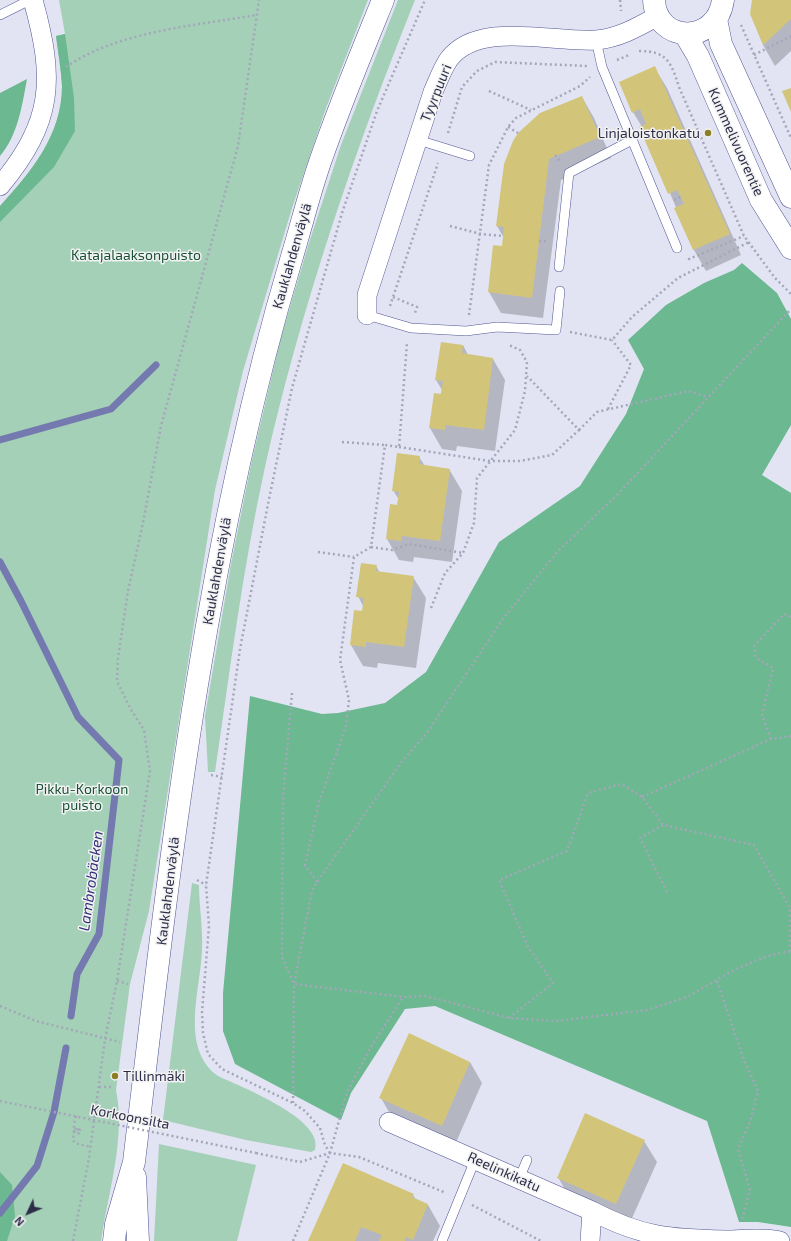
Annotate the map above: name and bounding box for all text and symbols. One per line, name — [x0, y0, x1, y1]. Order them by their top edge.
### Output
street label: Tyyrpuuri — [417, 62, 455, 124]
street label: Kummelivuorentie — [705, 85, 767, 199]
place label: Linjaloistonkatu — [598, 125, 700, 141]
marker: Linjaloistonkatu — [703, 128, 713, 138]
street label: Kauklahdenväylä — [269, 201, 315, 311]
park label: Katajalaaksonpuisto — [71, 247, 201, 263]
street label: Kauklahdenväylä — [199, 516, 235, 626]
park label: Pikku-Korkoon puisto — [36, 781, 128, 814]
water label: Lambrobäcken — [75, 830, 107, 932]
street label: Kauklahdenväylä — [153, 836, 183, 946]
place label: Tillinmäki — [123, 1068, 185, 1084]
marker: Tillinmäki — [110, 1071, 120, 1081]
street label: Korkoonsilta — [89, 1101, 171, 1133]
street label: Reelinkikatu — [465, 1148, 543, 1196]
north arrow — [8, 1193, 48, 1233]
text: N — [12, 1214, 26, 1229]

